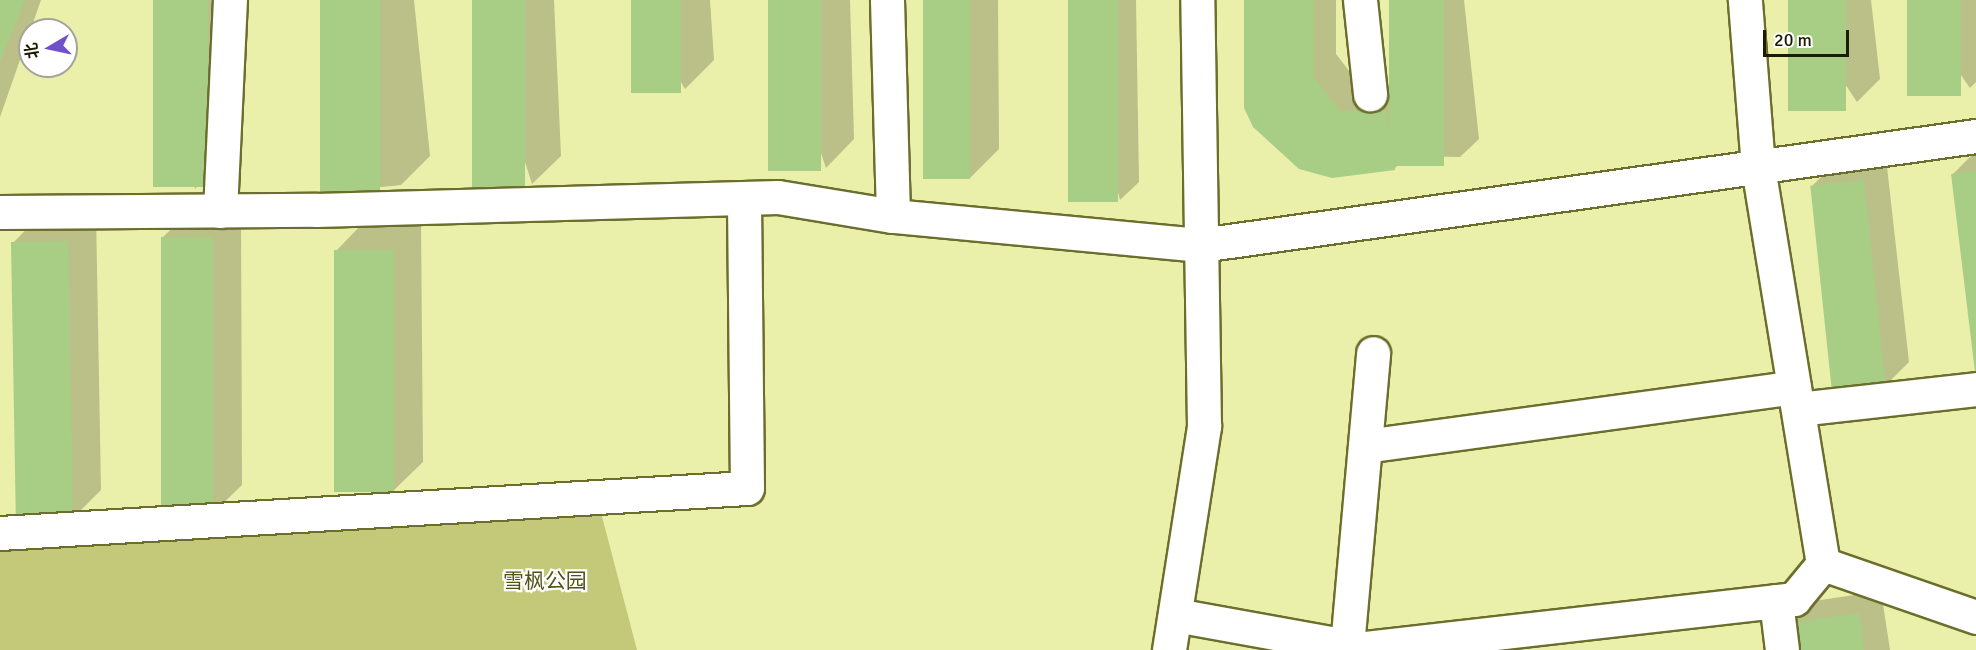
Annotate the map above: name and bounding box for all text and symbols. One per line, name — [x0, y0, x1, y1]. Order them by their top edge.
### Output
north arrow — [18, 18, 78, 78]
scale bar — [1766, 18, 1852, 56]
text: 20 m — [1774, 29, 1812, 51]
text: 北 — [21, 41, 43, 60]
park label: 雪枫公园 — [503, 568, 587, 594]

